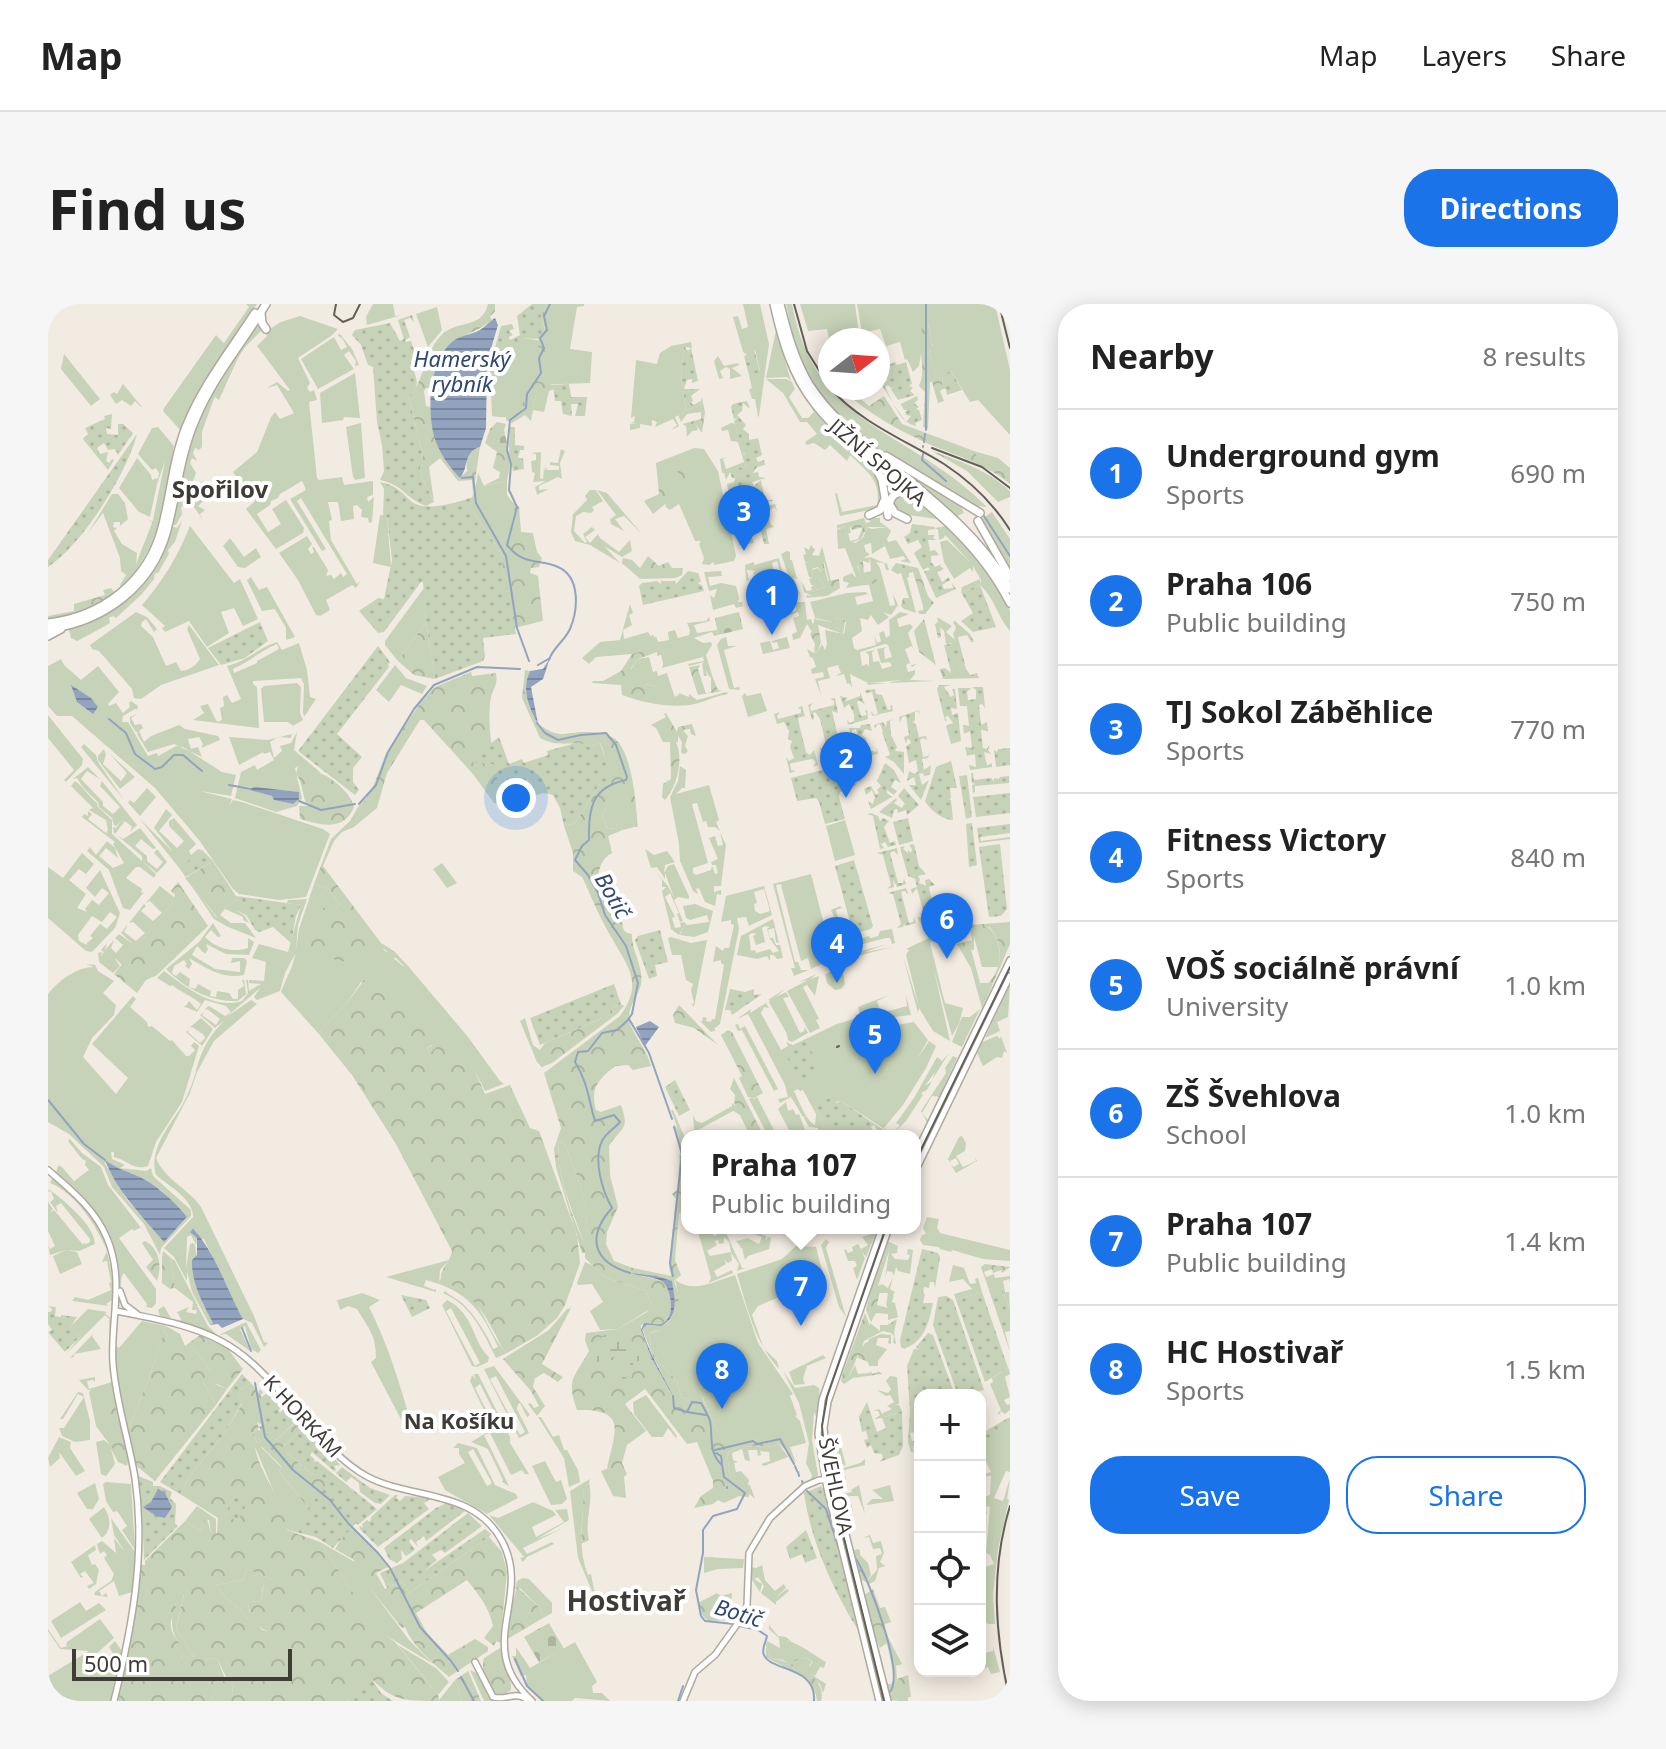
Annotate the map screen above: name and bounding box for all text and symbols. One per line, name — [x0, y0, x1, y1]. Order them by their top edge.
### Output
text: Map — [40, 29, 123, 81]
text: Map — [1319, 36, 1377, 74]
text: Layers — [1421, 36, 1507, 74]
text: Share — [1551, 36, 1626, 74]
button: Directions — [1404, 169, 1618, 247]
text: Find us — [48, 170, 246, 246]
north arrow — [818, 328, 890, 400]
text: Nearby — [1090, 333, 1214, 379]
text: 8 results — [1482, 338, 1586, 374]
water label: Hamerský rybník — [413, 343, 512, 398]
street label: JIŽNÍ SPOJKA — [822, 411, 932, 512]
text: Underground gym — [1166, 435, 1440, 476]
text: 1 — [1109, 455, 1123, 491]
text: 690 m — [1510, 455, 1586, 491]
district label: Spořilov — [172, 472, 269, 505]
text: Sports — [1166, 476, 1245, 512]
pin: 3 — [718, 485, 770, 551]
text: Praha 106 — [1166, 563, 1312, 604]
pin: 1 — [746, 569, 798, 635]
text: 2 — [1109, 583, 1123, 619]
text: 750 m — [1510, 583, 1586, 619]
text: Public building — [1166, 604, 1347, 640]
text: TJ Sokol Záběhlice — [1166, 691, 1433, 732]
text: 3 — [1109, 711, 1123, 747]
text: 770 m — [1510, 711, 1586, 747]
pin: 2 — [820, 732, 872, 798]
text: Sports — [1166, 732, 1245, 768]
your location — [496, 778, 536, 818]
text: Fitness Victory — [1166, 819, 1386, 860]
text: 4 — [1109, 839, 1123, 875]
text: 840 m — [1510, 839, 1586, 875]
text: Sports — [1166, 860, 1245, 896]
water label: Botič — [589, 866, 640, 925]
pin: 6 — [921, 893, 973, 959]
pin: 4 — [811, 917, 863, 983]
text: VOŠ sociálně právní — [1166, 947, 1459, 988]
text: 5 — [1109, 967, 1123, 1003]
text: 1.0 km — [1504, 967, 1586, 1003]
text: University — [1166, 988, 1288, 1024]
pin: 5 — [849, 1008, 901, 1074]
text: ZŠ Švehlova — [1166, 1075, 1341, 1116]
text: 6 — [1109, 1095, 1123, 1131]
text: 1.0 km — [1504, 1095, 1586, 1131]
text: School — [1166, 1116, 1247, 1152]
popup — [681, 1130, 921, 1234]
text: Praha 107 — [711, 1144, 857, 1185]
text: Public building — [711, 1185, 891, 1221]
text: Praha 107 — [1166, 1203, 1312, 1244]
text: 7 — [1109, 1223, 1123, 1259]
text: 1.4 km — [1504, 1223, 1586, 1259]
text: Public building — [1166, 1244, 1347, 1280]
pin: 7 — [775, 1260, 827, 1326]
text: HC Hostivař — [1166, 1331, 1343, 1372]
pin: 8 — [696, 1343, 748, 1409]
text: 8 — [1109, 1351, 1123, 1387]
text: 1.5 km — [1504, 1351, 1586, 1387]
street label: K HORKÁM — [258, 1369, 348, 1463]
text: Sports — [1166, 1372, 1245, 1408]
map controls — [914, 1389, 986, 1677]
button: + — [914, 1389, 986, 1461]
district label: Na Košíku — [404, 1405, 514, 1435]
street label: ŠVEHLOVA — [813, 1435, 859, 1537]
button: Save — [1090, 1456, 1330, 1534]
button: Share — [1346, 1456, 1586, 1534]
button: − — [914, 1461, 986, 1533]
button: locate — [914, 1533, 986, 1605]
district label: Hostivař — [567, 1581, 687, 1619]
water label: Botič — [711, 1591, 769, 1634]
button: layers — [914, 1605, 986, 1677]
scale bar — [72, 1645, 292, 1681]
text: 500 m — [84, 1648, 148, 1678]

